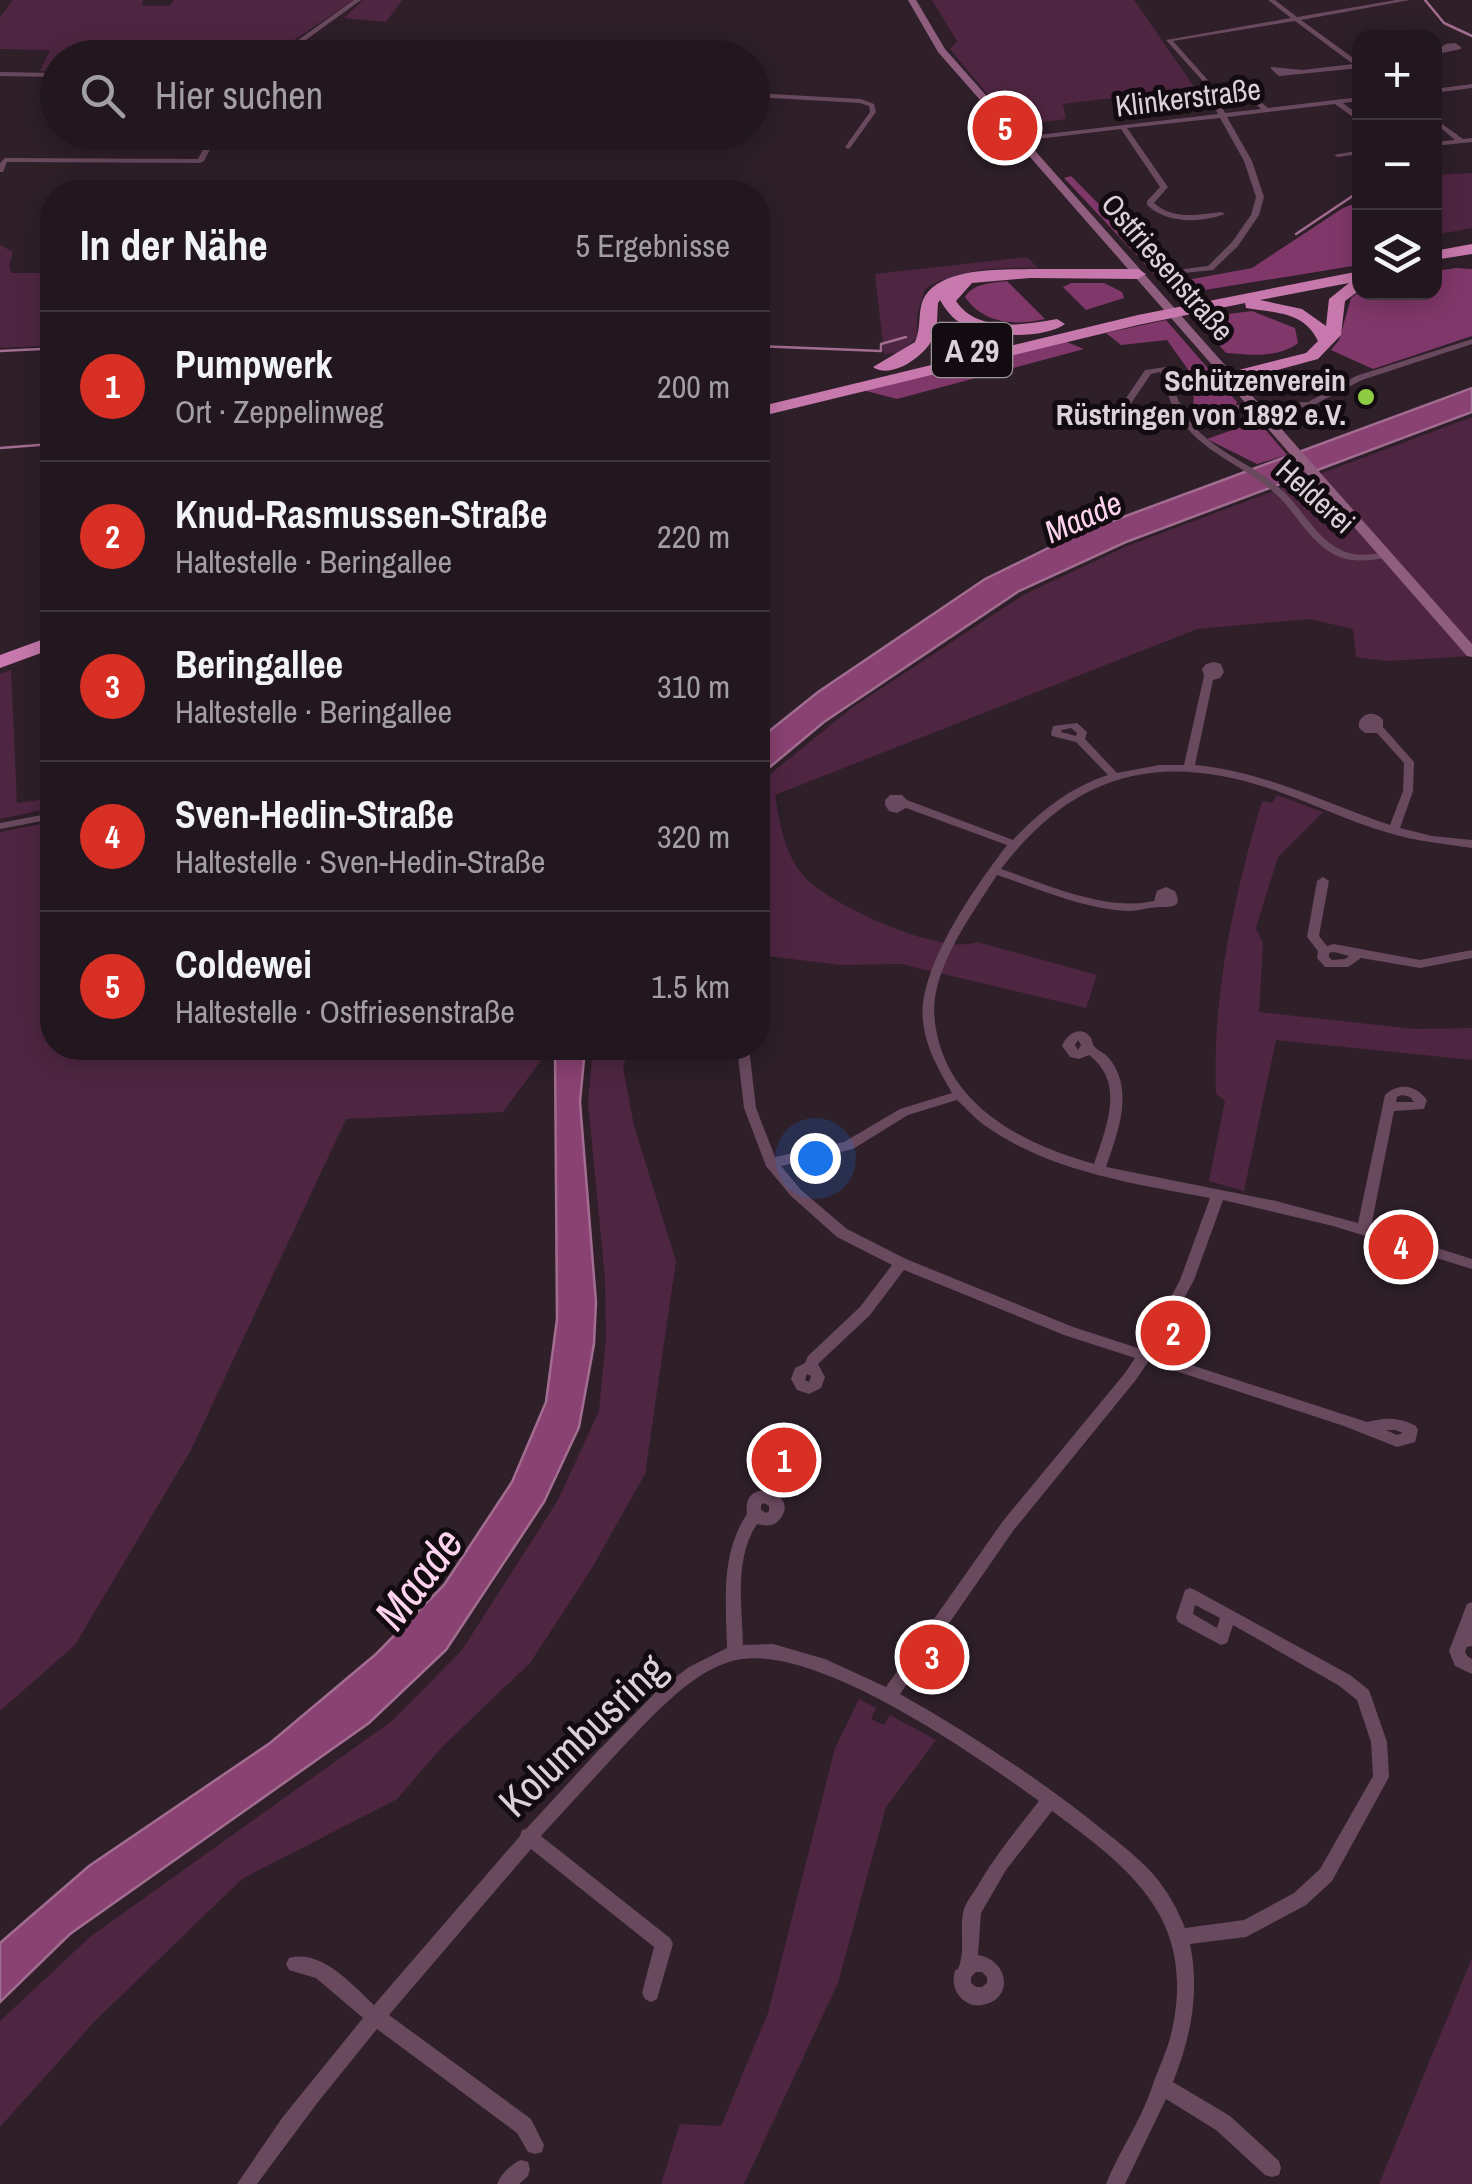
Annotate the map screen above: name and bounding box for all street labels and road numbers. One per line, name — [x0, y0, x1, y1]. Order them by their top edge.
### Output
street label: Klinkerstraße — [1113, 68, 1263, 126]
street label: Ostfriesenstraße — [1093, 185, 1243, 349]
road number: A 29 — [932, 323, 1012, 377]
street label: Helderei — [1268, 450, 1364, 542]
street label: Kolumbusring — [486, 1641, 678, 1829]

